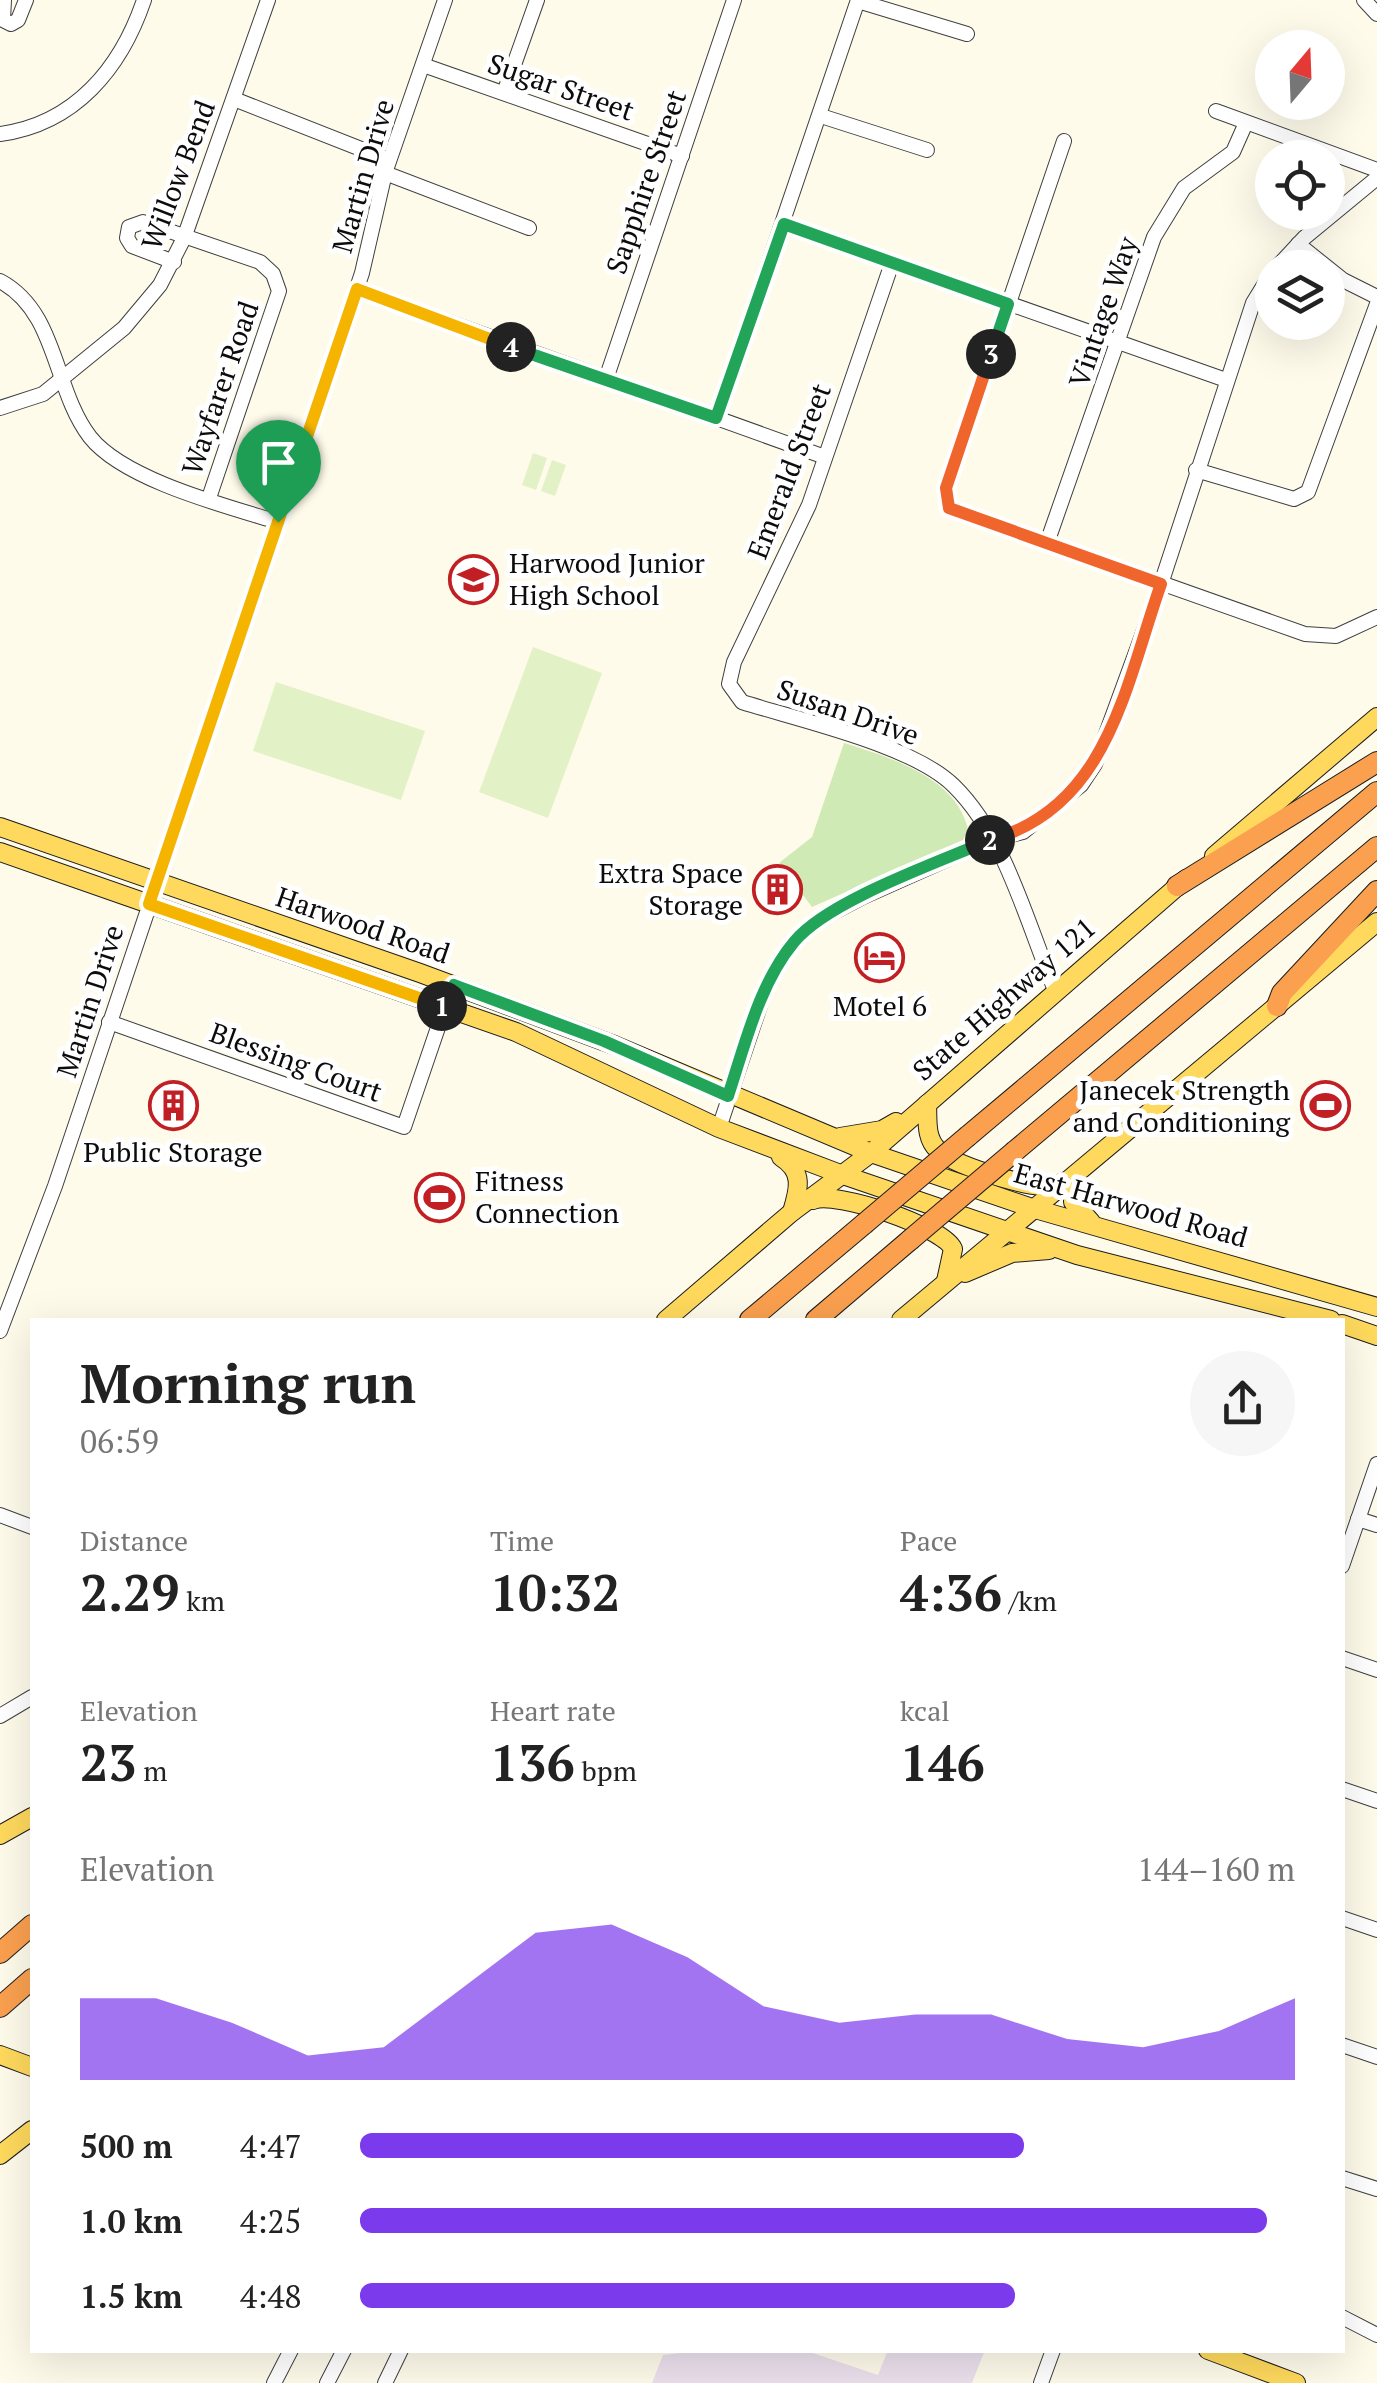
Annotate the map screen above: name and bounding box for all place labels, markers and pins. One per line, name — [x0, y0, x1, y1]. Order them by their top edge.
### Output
pin: 4 — [486, 322, 536, 372]
pin: 3 — [966, 329, 1016, 379]
pin — [236, 420, 321, 523]
place label: Harwood Junior High School — [509, 544, 705, 613]
school or university icon: Harwood Junior High School — [448, 553, 500, 605]
pin: 2 — [965, 815, 1015, 865]
place label: Extra Space Storage — [598, 854, 743, 923]
building icon: Extra Space Storage — [752, 863, 804, 915]
hotel icon: Motel 6 — [854, 932, 906, 984]
pin: 1 — [417, 981, 467, 1031]
place label: Motel 6 — [833, 987, 927, 1024]
place label: Janecek Strength and Conditioning — [1073, 1071, 1291, 1140]
building icon: Public Storage — [147, 1079, 199, 1131]
sports icon: Janecek Strength and Conditioning — [1299, 1080, 1351, 1132]
place label: Public Storage — [83, 1133, 263, 1170]
place label: Fitness Connection — [475, 1162, 620, 1231]
sports icon: Fitness Connection — [414, 1171, 466, 1223]

